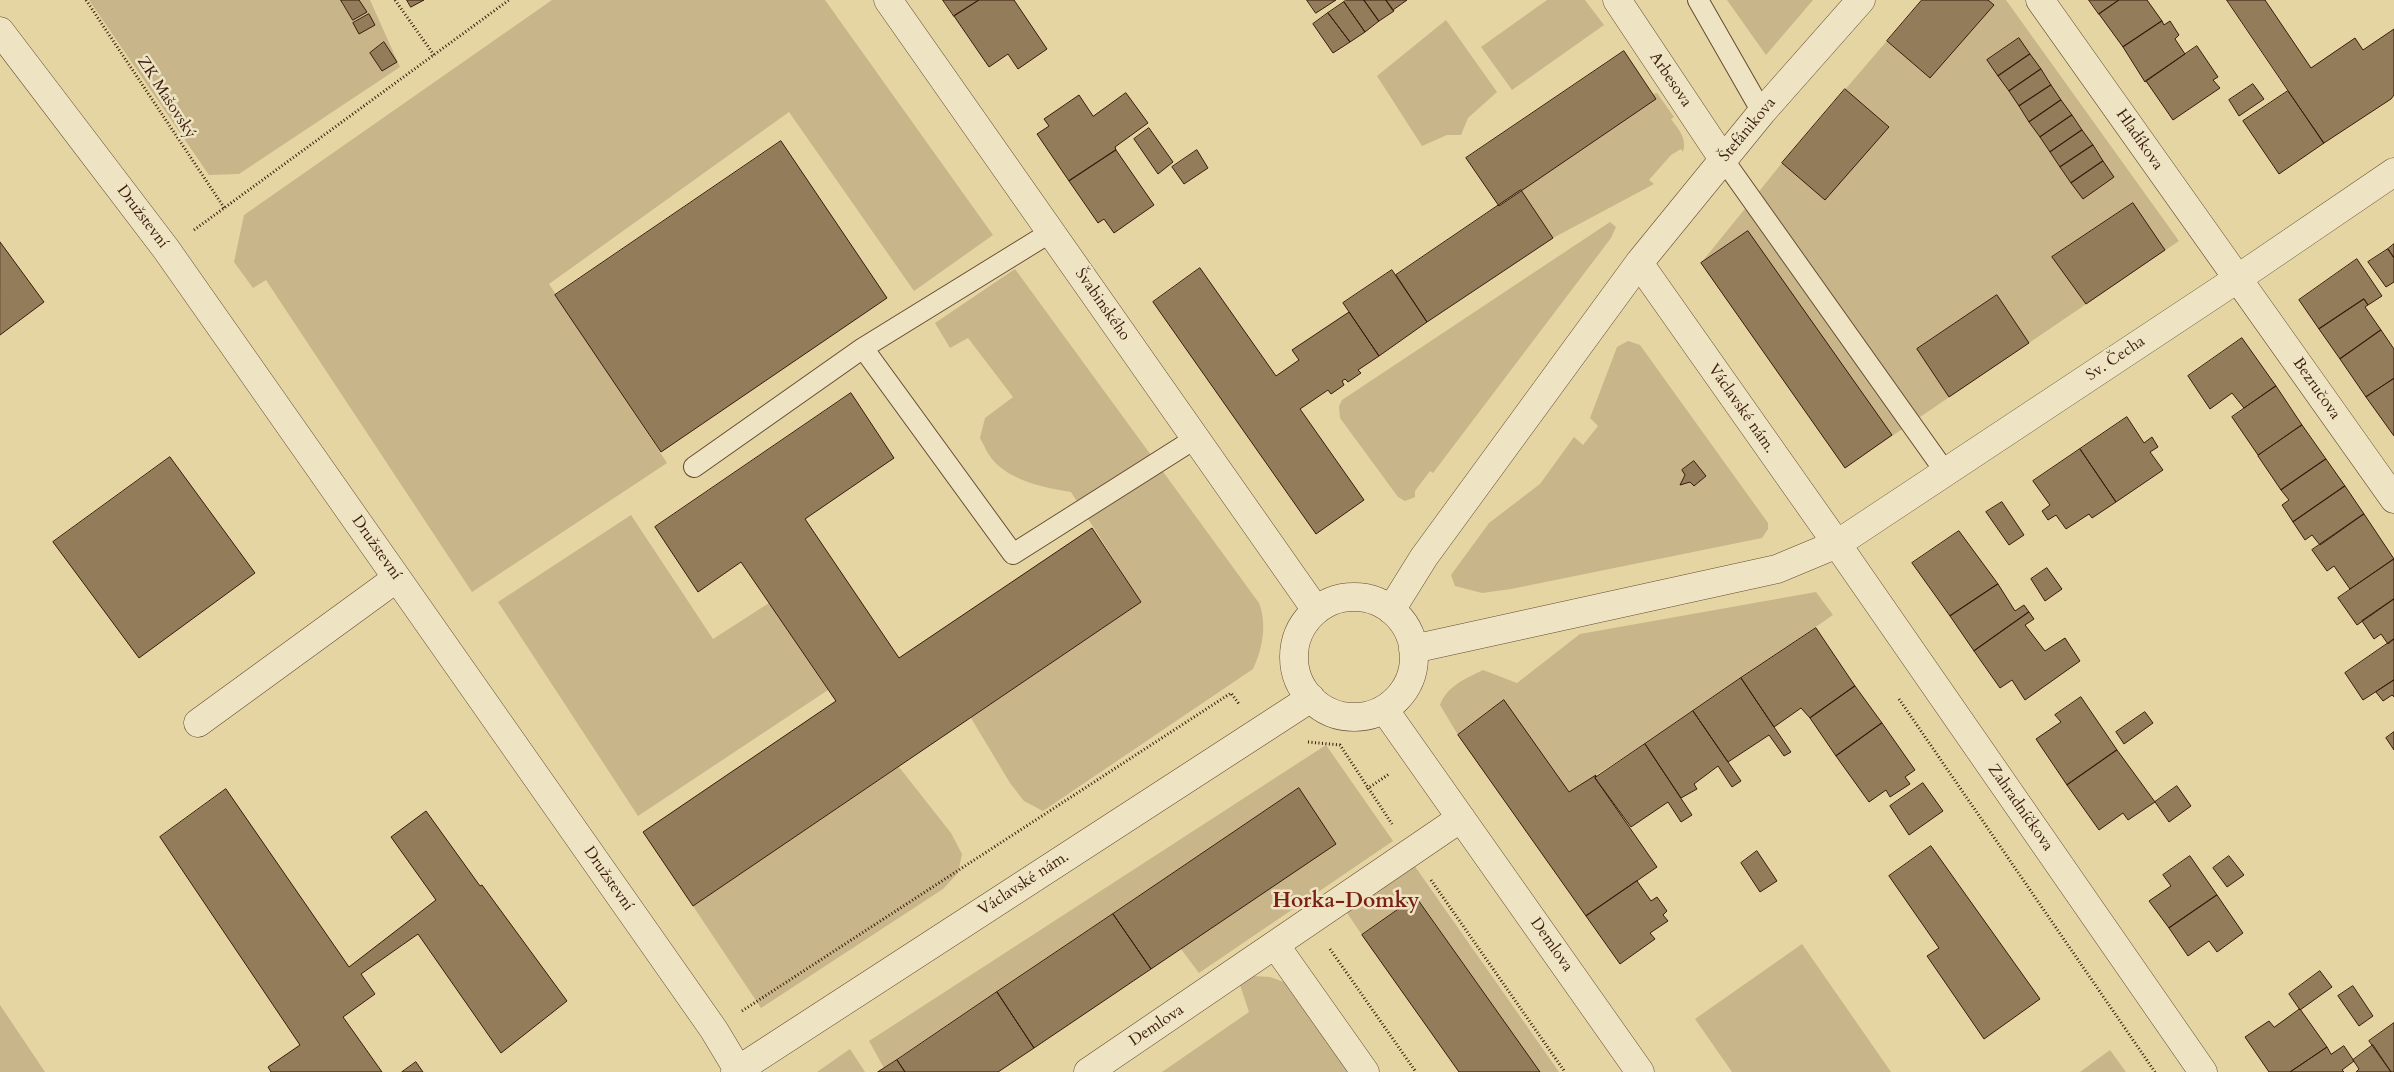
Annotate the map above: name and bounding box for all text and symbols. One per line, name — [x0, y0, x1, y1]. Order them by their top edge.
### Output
street label: Arbesova — [1645, 49, 1695, 111]
street label: ZK Mašovský — [132, 53, 200, 143]
street label: Štefánikova — [1716, 94, 1780, 166]
street label: Hladíkova — [2111, 106, 2167, 174]
street label: Družstevní — [112, 182, 172, 252]
street label: Švabinského — [1070, 265, 1134, 345]
street label: Sv. Čecha — [2083, 332, 2149, 386]
street label: Bezručova — [2288, 354, 2344, 424]
street label: Václavské nám. — [1703, 361, 1779, 457]
street label: Družstevní — [347, 512, 405, 584]
street label: Zahradníčkova — [1983, 761, 2057, 855]
street label: Družstevní — [579, 843, 637, 915]
street label: Václavské nám. — [975, 848, 1073, 920]
district label: Horka-Domky — [1272, 889, 1420, 915]
street label: Demlova — [1525, 914, 1577, 976]
street label: Demlova — [1126, 1001, 1188, 1051]

